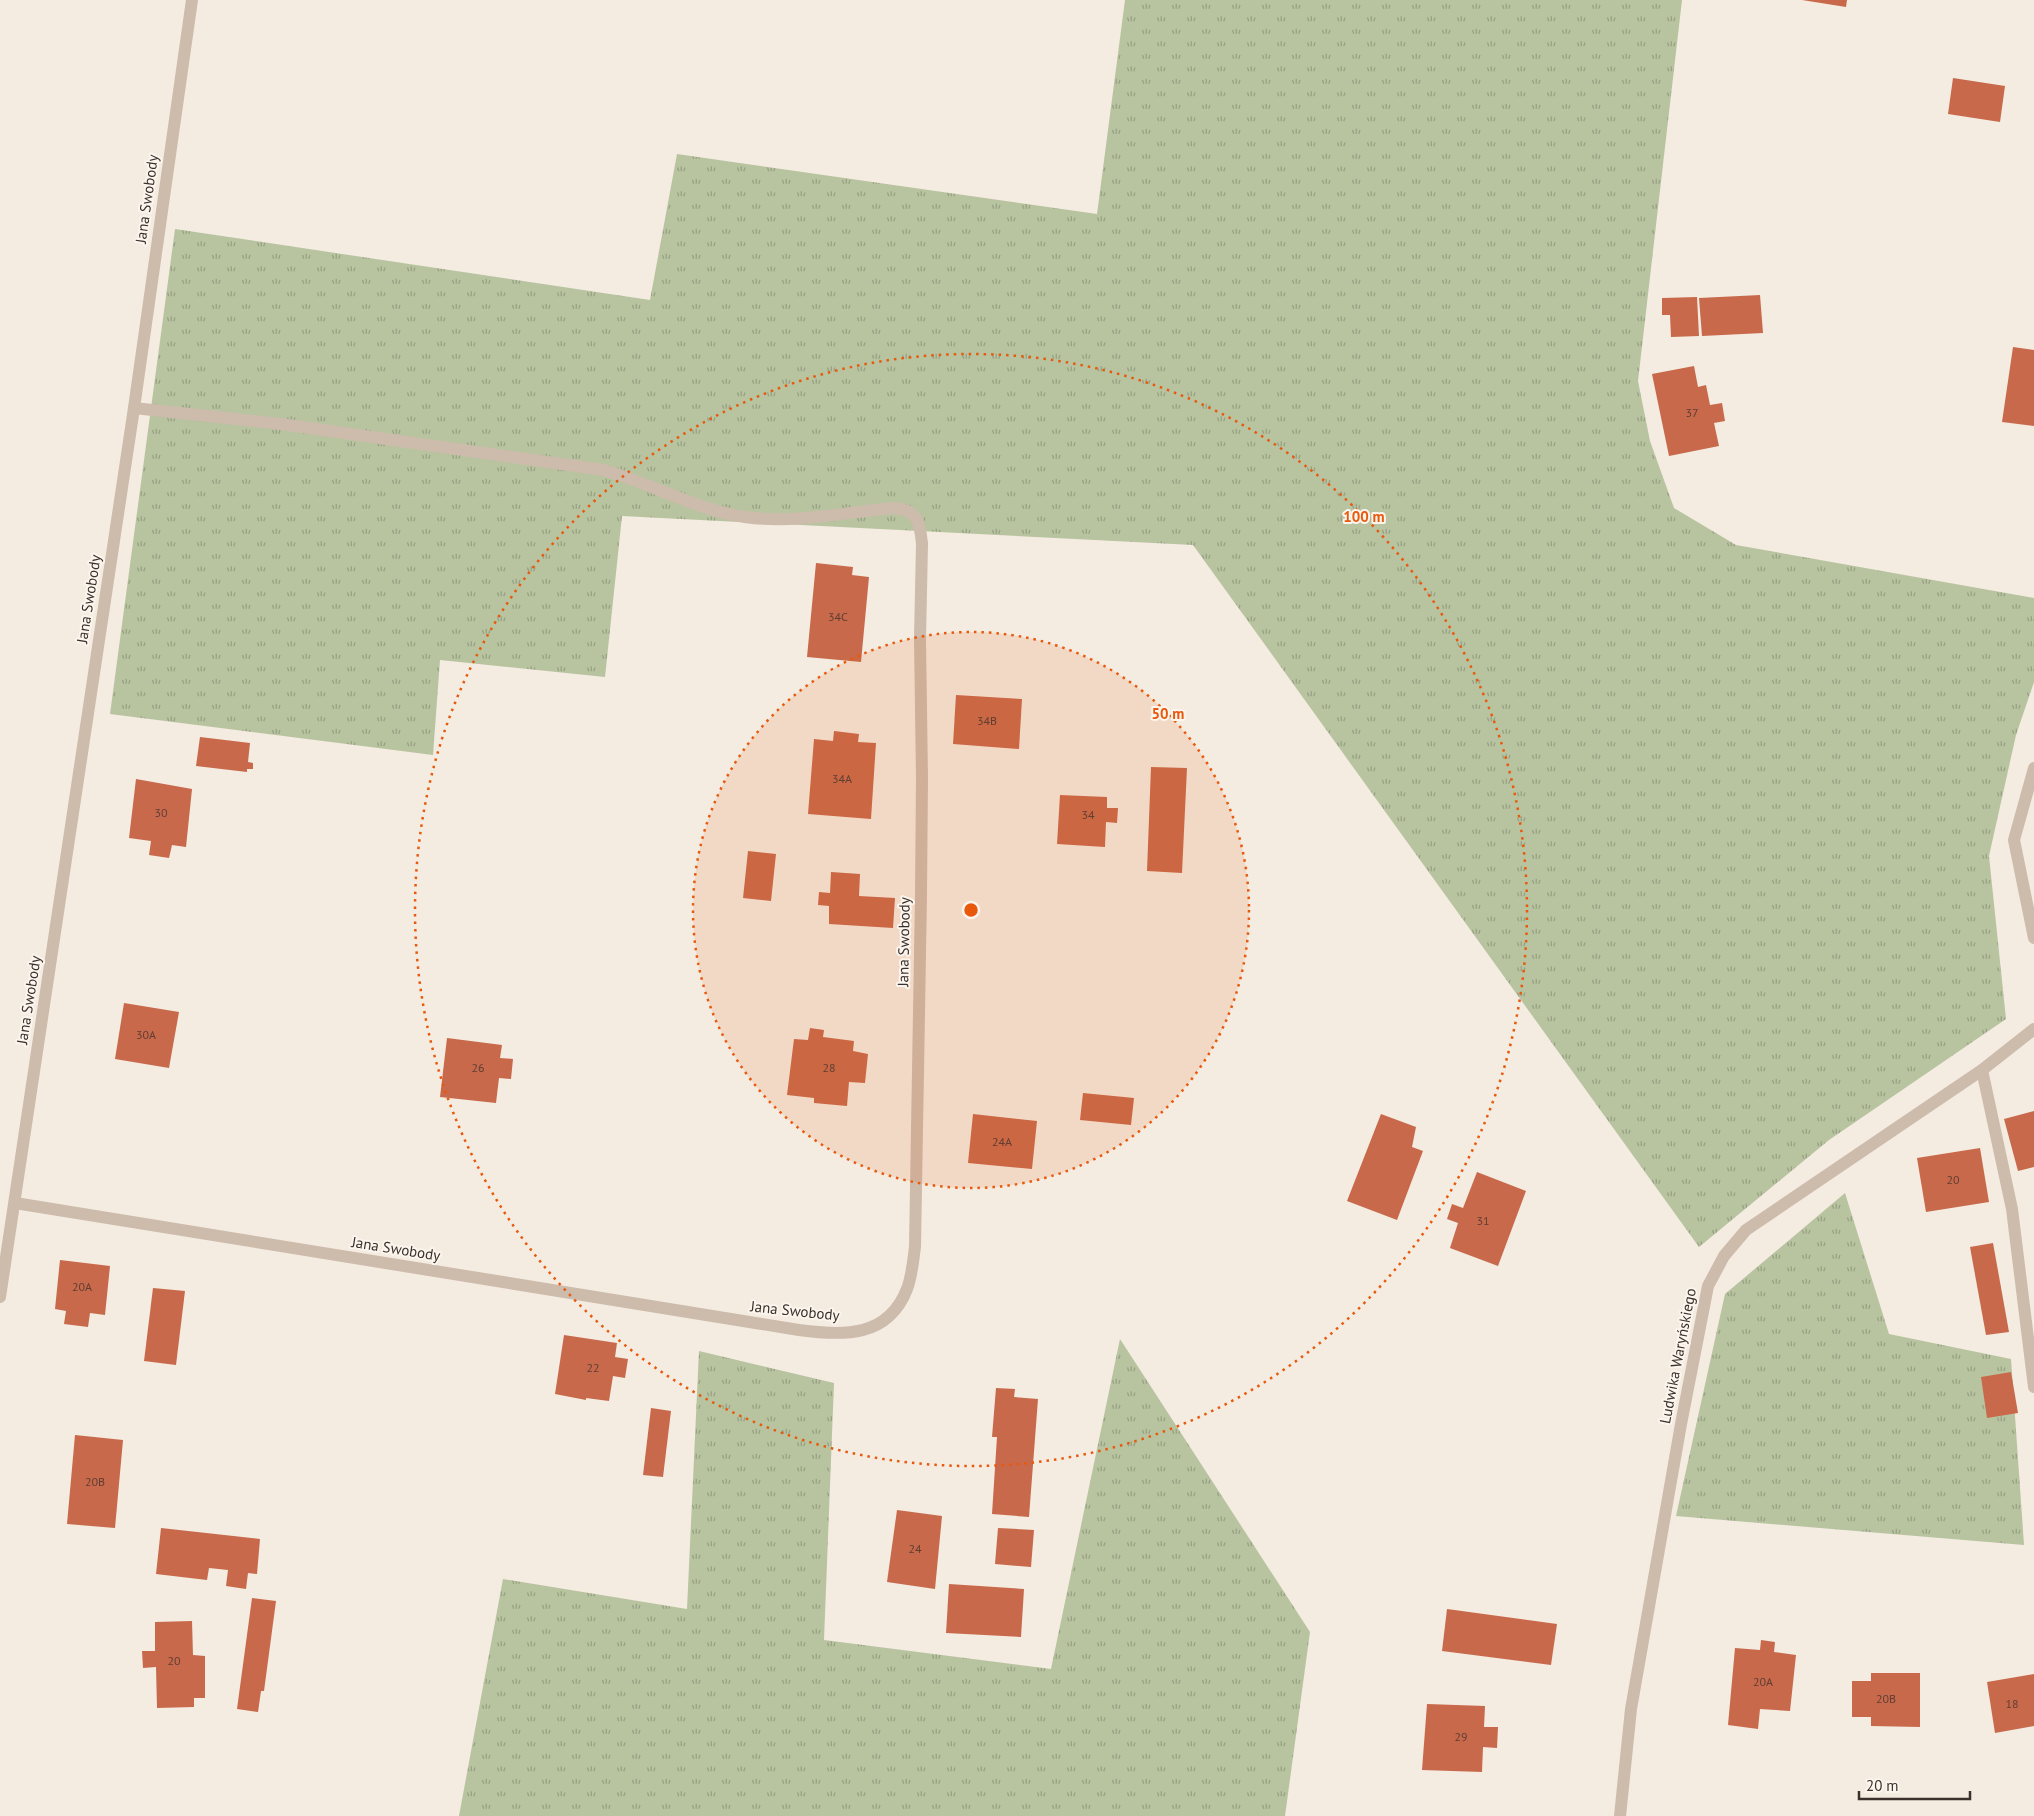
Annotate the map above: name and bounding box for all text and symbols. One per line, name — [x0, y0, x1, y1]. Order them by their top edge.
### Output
street label: Jana Swobody — [131, 153, 162, 246]
house number: 37 — [1685, 405, 1699, 420]
text: 100 m — [1343, 507, 1385, 526]
street label: Jana Swobody — [72, 553, 105, 646]
house number: 34C — [828, 609, 848, 624]
text: 50 m — [1152, 704, 1184, 723]
house number: 34B — [977, 713, 997, 728]
house number: 34A — [832, 771, 852, 786]
house number: 30 — [154, 805, 168, 820]
house number: 34 — [1081, 807, 1095, 822]
street label: Jana Swobody — [893, 897, 914, 988]
centre of rings — [962, 901, 980, 919]
street label: Jana Swobody — [12, 954, 45, 1047]
house number: 30A — [136, 1027, 156, 1042]
house number: 26 — [471, 1060, 485, 1075]
house number: 28 — [822, 1060, 836, 1075]
house number: 24A — [992, 1134, 1012, 1149]
house number: 20 — [1946, 1172, 1960, 1187]
house number: 31 — [1476, 1213, 1490, 1228]
street label: Jana Swobody — [349, 1232, 442, 1265]
house number: 20A — [72, 1279, 92, 1294]
street label: Ludwika Waryńskiego — [1655, 1287, 1700, 1425]
street label: Jana Swobody — [749, 1296, 841, 1325]
house number: 22 — [586, 1360, 600, 1375]
house number: 20B — [85, 1474, 105, 1489]
house number: 24 — [908, 1541, 922, 1556]
house number: 20 — [167, 1653, 181, 1668]
house number: 20A — [1753, 1674, 1773, 1689]
house number: 20B — [1876, 1691, 1896, 1706]
house number: 18 — [2005, 1696, 2019, 1711]
house number: 29 — [1454, 1729, 1468, 1744]
scale bar — [1859, 1768, 1970, 1800]
text: 20 m — [1866, 1776, 1899, 1795]

